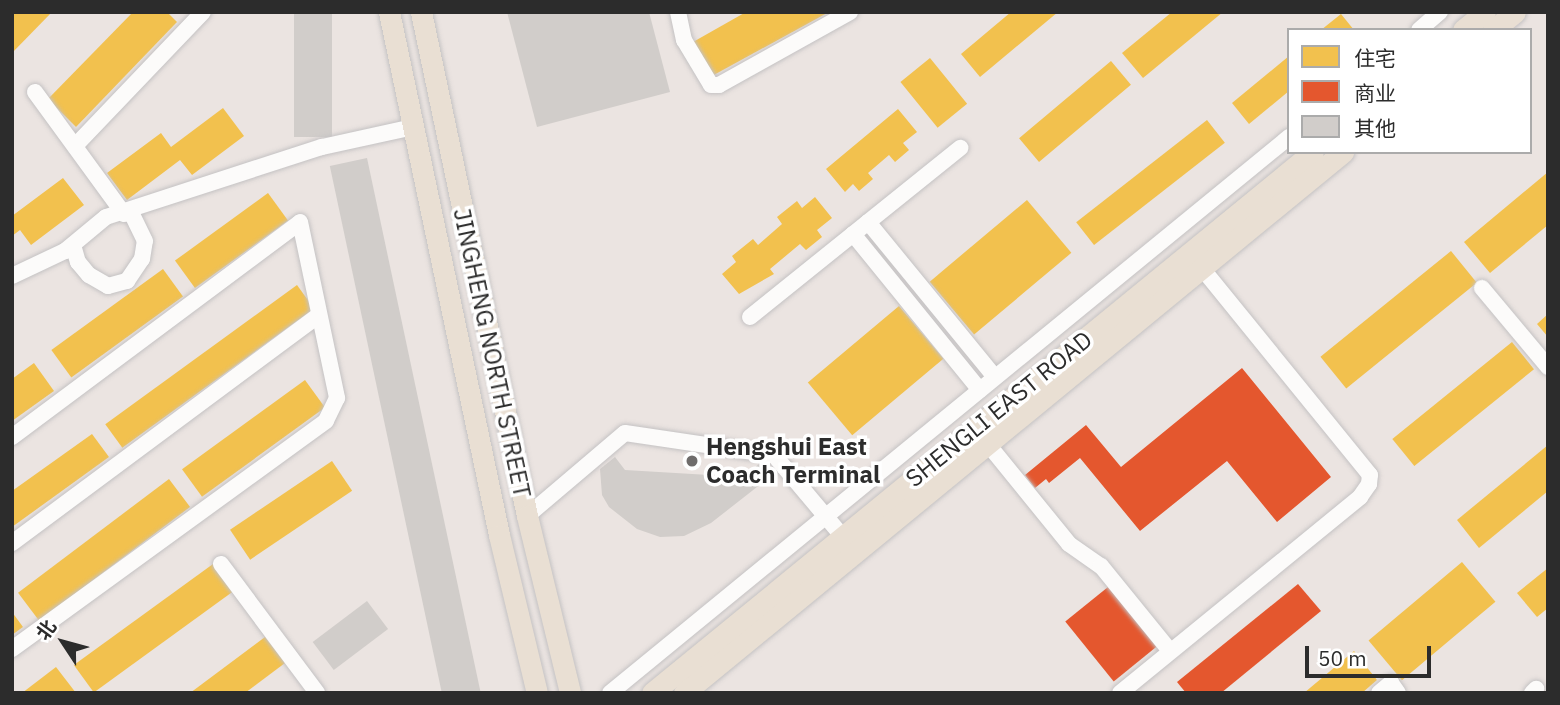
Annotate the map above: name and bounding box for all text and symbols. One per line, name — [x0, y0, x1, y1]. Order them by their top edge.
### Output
legend — [1287, 28, 1532, 154]
text: 住宅 — [1354, 44, 1396, 72]
text: 商业 — [1354, 79, 1396, 107]
text: 其他 — [1354, 114, 1396, 142]
street label: JINGHENG NORTH STREET — [447, 206, 537, 500]
street label: SHENGLI EAST ROAD — [900, 325, 1098, 493]
place label: Hengshui East Coach Terminal — [706, 433, 880, 489]
marker: Hengshui East Coach Terminal — [684, 453, 700, 469]
north arrow — [28, 607, 98, 677]
text: 北 — [31, 615, 61, 644]
scale bar — [1308, 632, 1434, 676]
text: 50 m — [1318, 644, 1367, 672]

